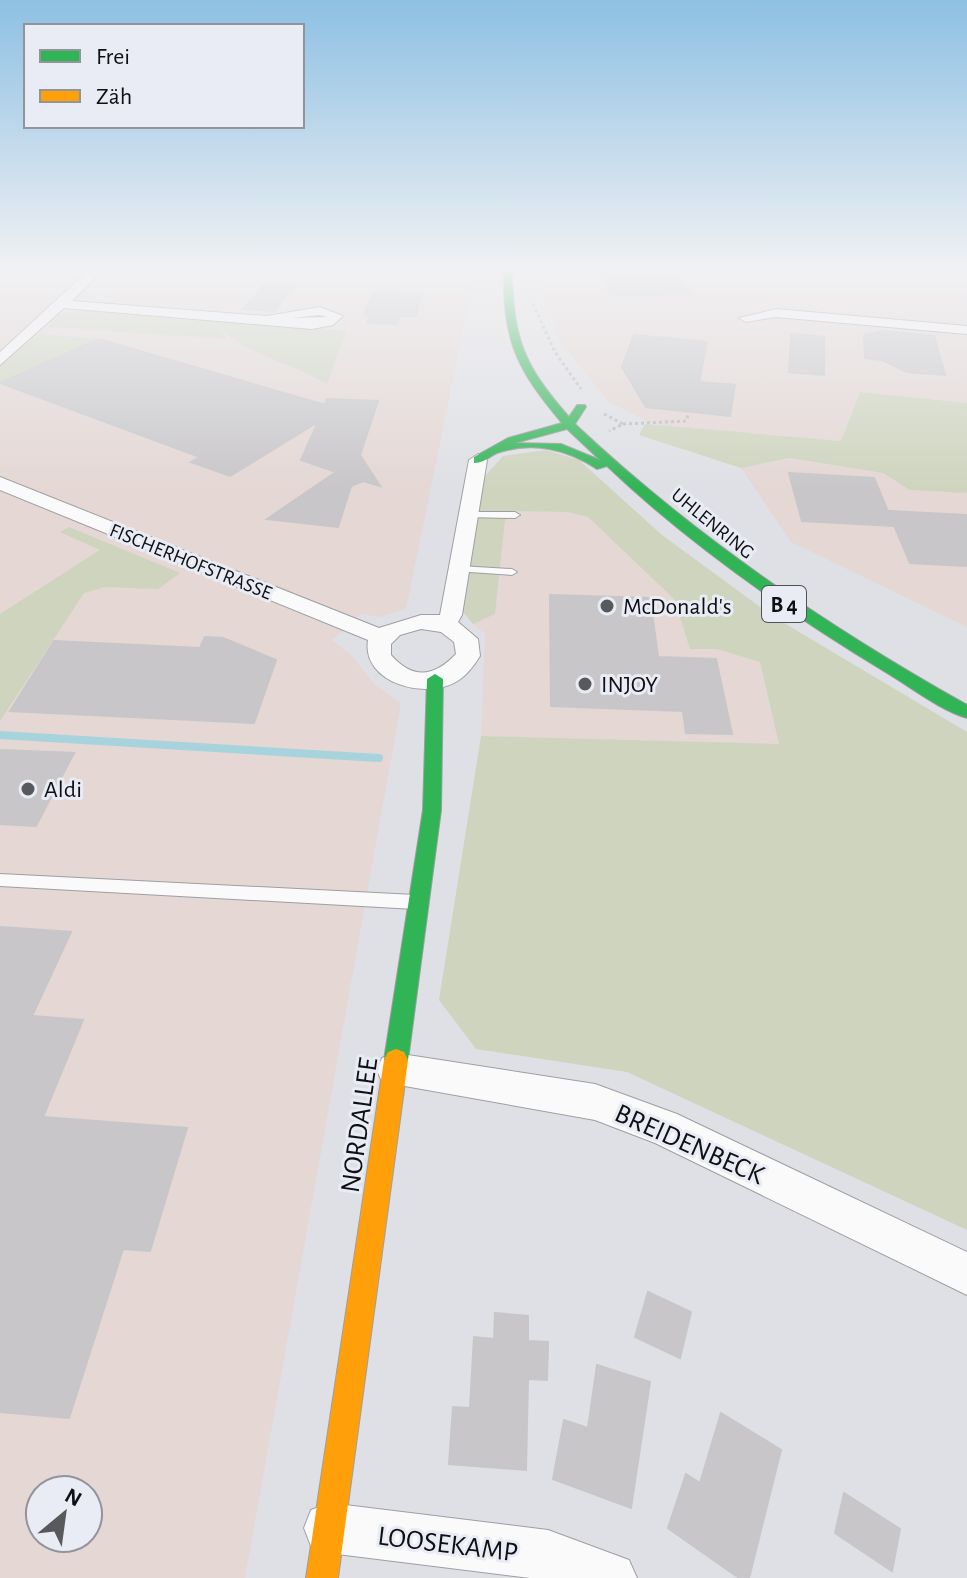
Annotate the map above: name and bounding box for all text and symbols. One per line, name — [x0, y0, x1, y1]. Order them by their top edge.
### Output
legend — [24, 24, 304, 128]
text: Frei — [96, 45, 130, 69]
text: Zäh — [96, 85, 132, 109]
street label: UHLENRING — [667, 485, 757, 563]
street label: FISCHERHOFSTRASSE — [107, 520, 275, 604]
road number: B 4 — [762, 586, 806, 622]
place label: McDonald's — [623, 595, 732, 619]
marker: McDonald's — [598, 597, 616, 615]
place label: INJOY — [601, 673, 658, 697]
marker: INJOY — [576, 675, 594, 693]
place label: Aldi — [44, 778, 82, 802]
marker: Aldi — [19, 780, 37, 798]
street label: NORDALLEE — [337, 1056, 383, 1195]
street label: BREIDENBECK — [610, 1099, 769, 1190]
north arrow — [24, 1474, 104, 1554]
text: N — [61, 1484, 85, 1511]
street label: LOOSEKAMP — [376, 1522, 519, 1567]

